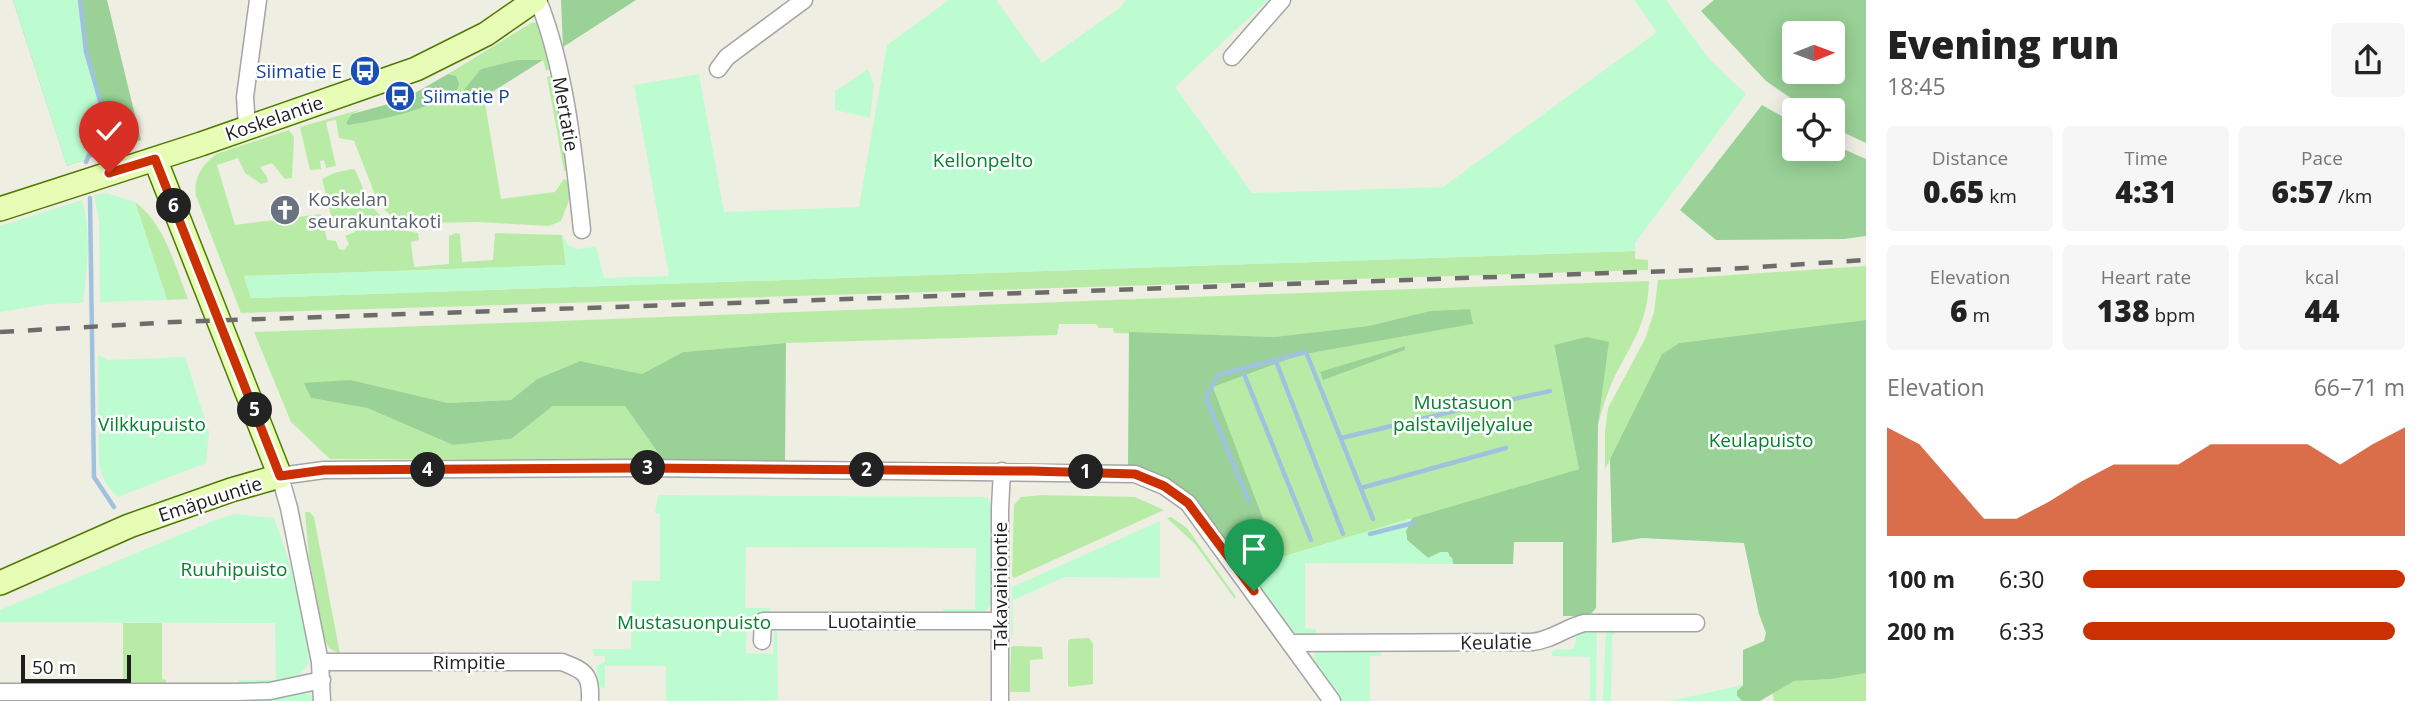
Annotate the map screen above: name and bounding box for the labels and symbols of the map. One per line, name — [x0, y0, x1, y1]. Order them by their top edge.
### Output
north arrow — [1782, 21, 1844, 84]
bus stop icon: Siimatie E — [348, 54, 382, 88]
place label: Siimatie E — [256, 58, 342, 84]
street label: Mertatie — [547, 75, 585, 153]
bus stop icon: Siimatie P — [383, 79, 417, 113]
place label: Siimatie P — [423, 83, 510, 109]
street label: Koskelantie — [222, 89, 326, 147]
pin — [79, 101, 139, 173]
park label: Kellonpelto — [933, 147, 1033, 173]
place label: Koskelan seurakuntakoti — [308, 186, 441, 234]
pin: 6 — [156, 188, 192, 224]
church icon: Koskelan seurakuntakoti — [268, 193, 302, 227]
park label: Mustasuon palstaviljelyalue — [1393, 389, 1533, 437]
pin: 5 — [238, 392, 272, 428]
park label: Vilkkupuisto — [98, 411, 206, 437]
park label: Keulapuisto — [1709, 427, 1813, 453]
pin: 3 — [630, 450, 666, 486]
pin: 4 — [410, 452, 446, 488]
pin: 2 — [850, 452, 884, 488]
pin: 1 — [1068, 454, 1104, 490]
street label: Emäpuuntie — [155, 470, 265, 528]
pin — [1224, 519, 1284, 591]
street label: Takavainiontie — [987, 522, 1013, 650]
park label: Ruuhipuisto — [181, 556, 287, 582]
street label: Luotaintie — [827, 608, 917, 634]
park label: Mustasuonpuisto — [617, 609, 771, 635]
street label: Keulatie — [1460, 628, 1532, 656]
street label: Rimpitie — [433, 649, 505, 675]
scale bar — [21, 652, 131, 684]

